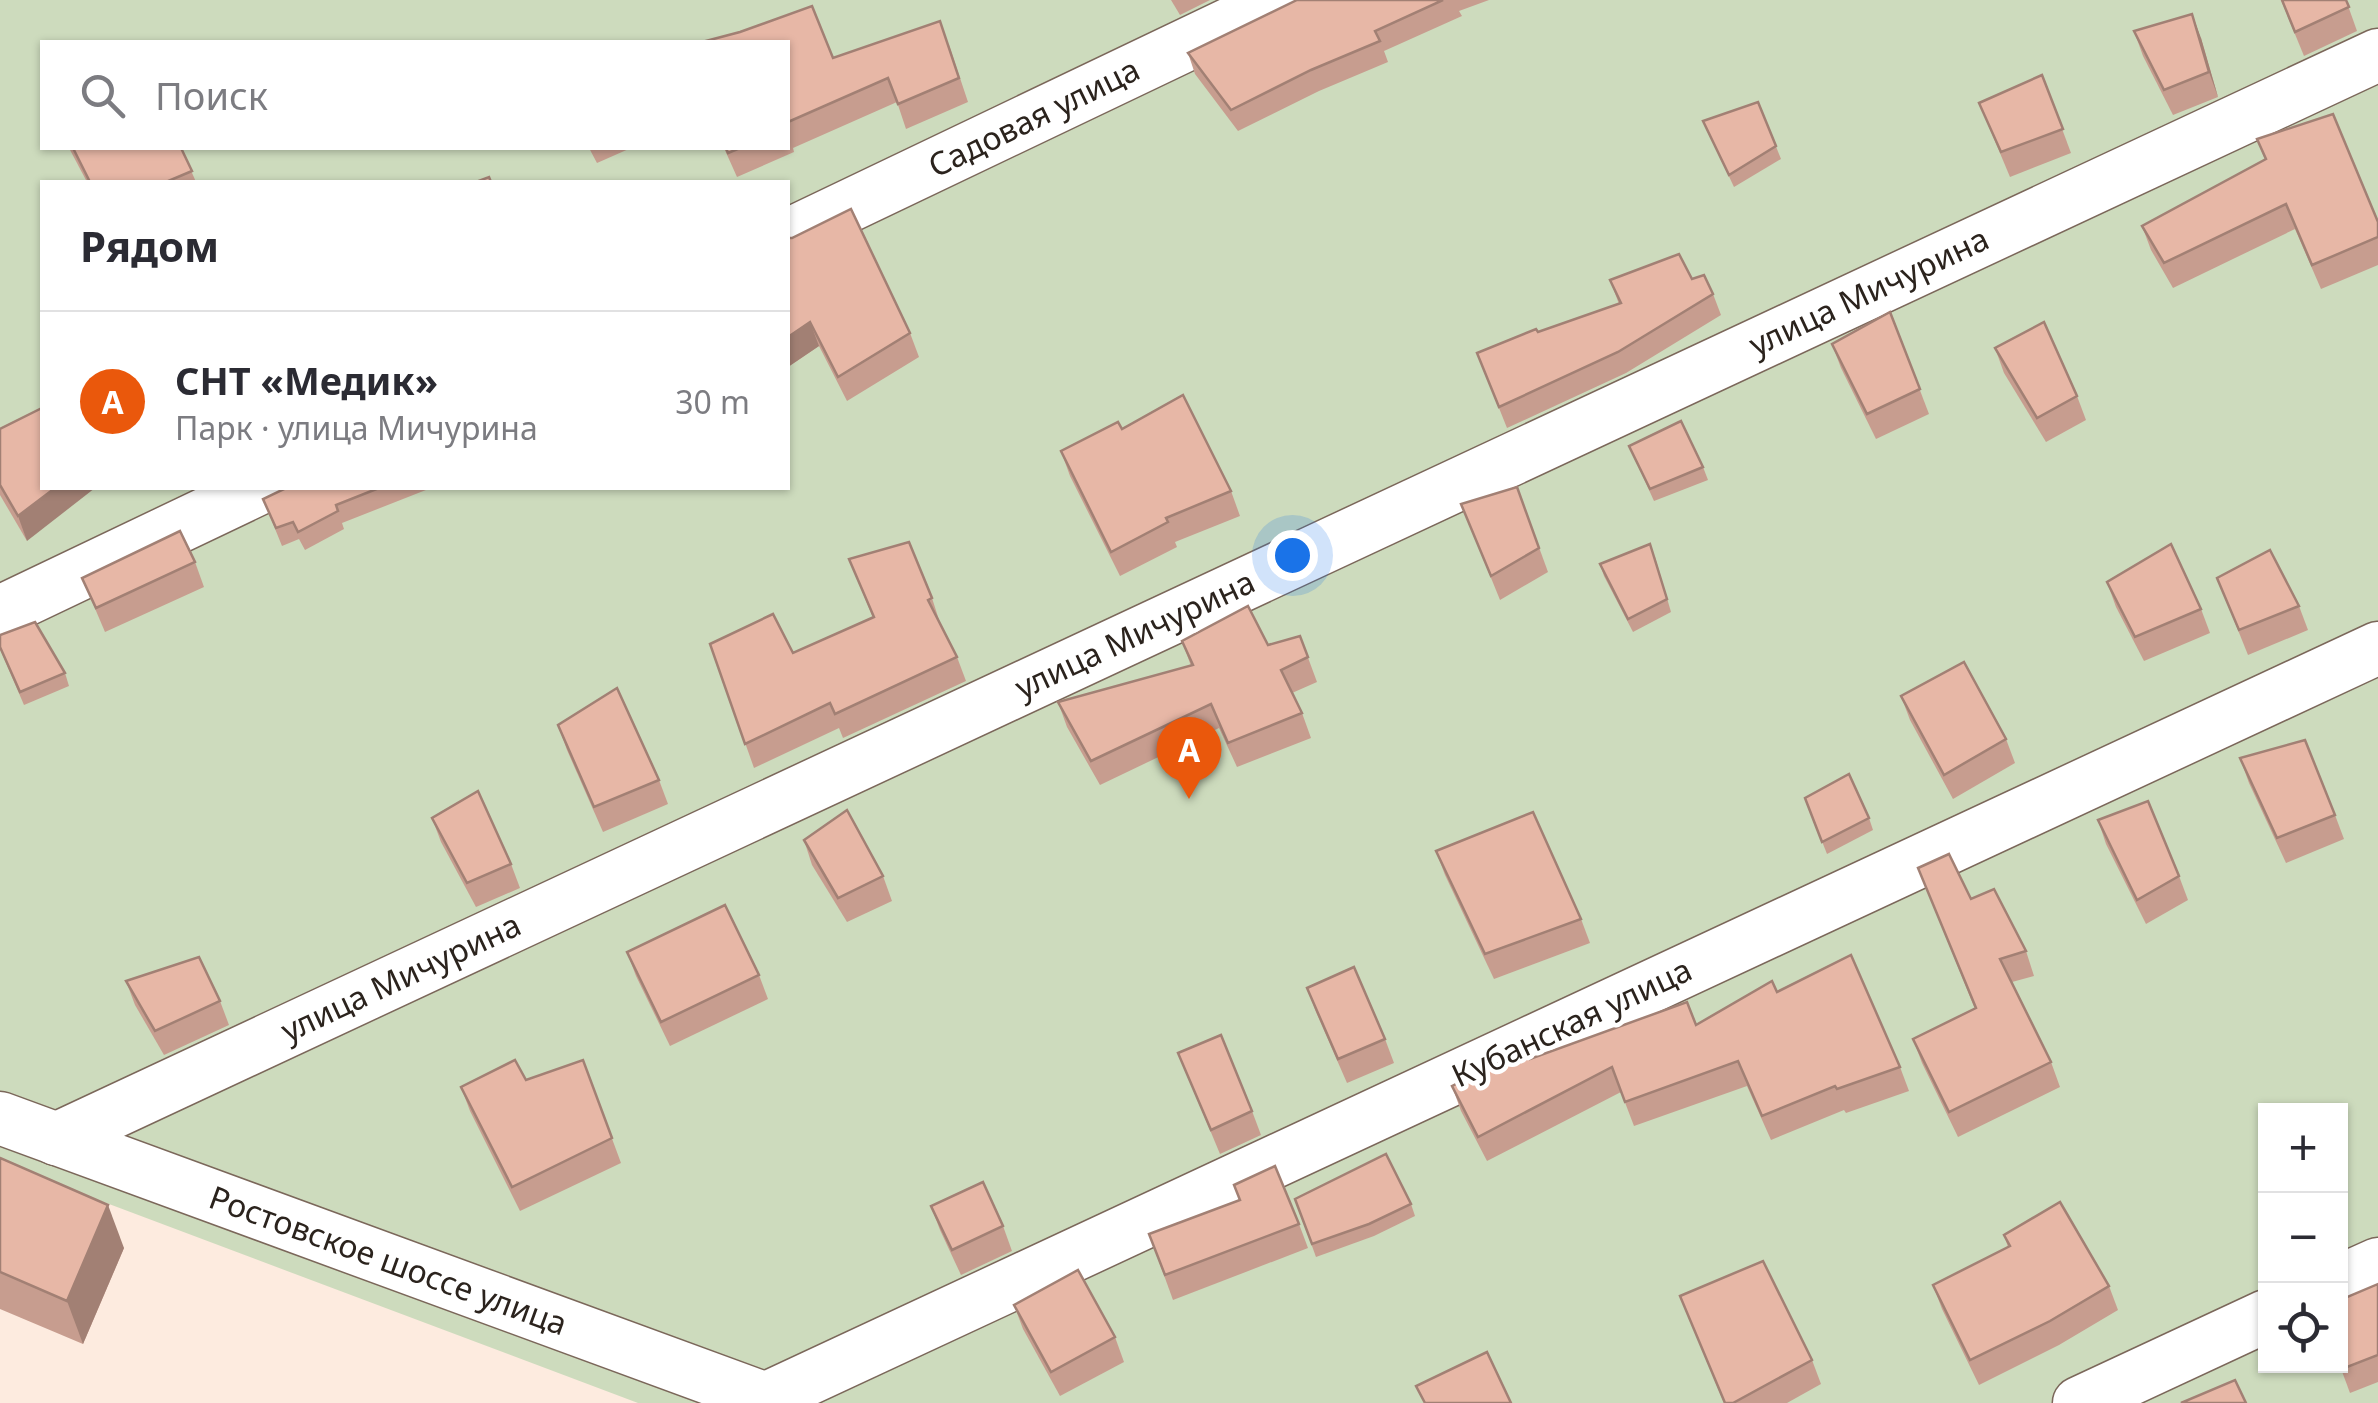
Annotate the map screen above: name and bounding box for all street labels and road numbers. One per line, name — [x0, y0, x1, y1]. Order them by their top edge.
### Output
street label: Садовая улица — [921, 47, 1146, 186]
street label: улица Мичурина — [1742, 216, 1995, 365]
street label: улица Мичурина — [1008, 559, 1261, 708]
street label: улица Мичурина — [274, 902, 527, 1051]
street label: Кубанская улица — [1444, 947, 1698, 1096]
street label: Ростовское шоссе улица — [204, 1175, 573, 1344]

